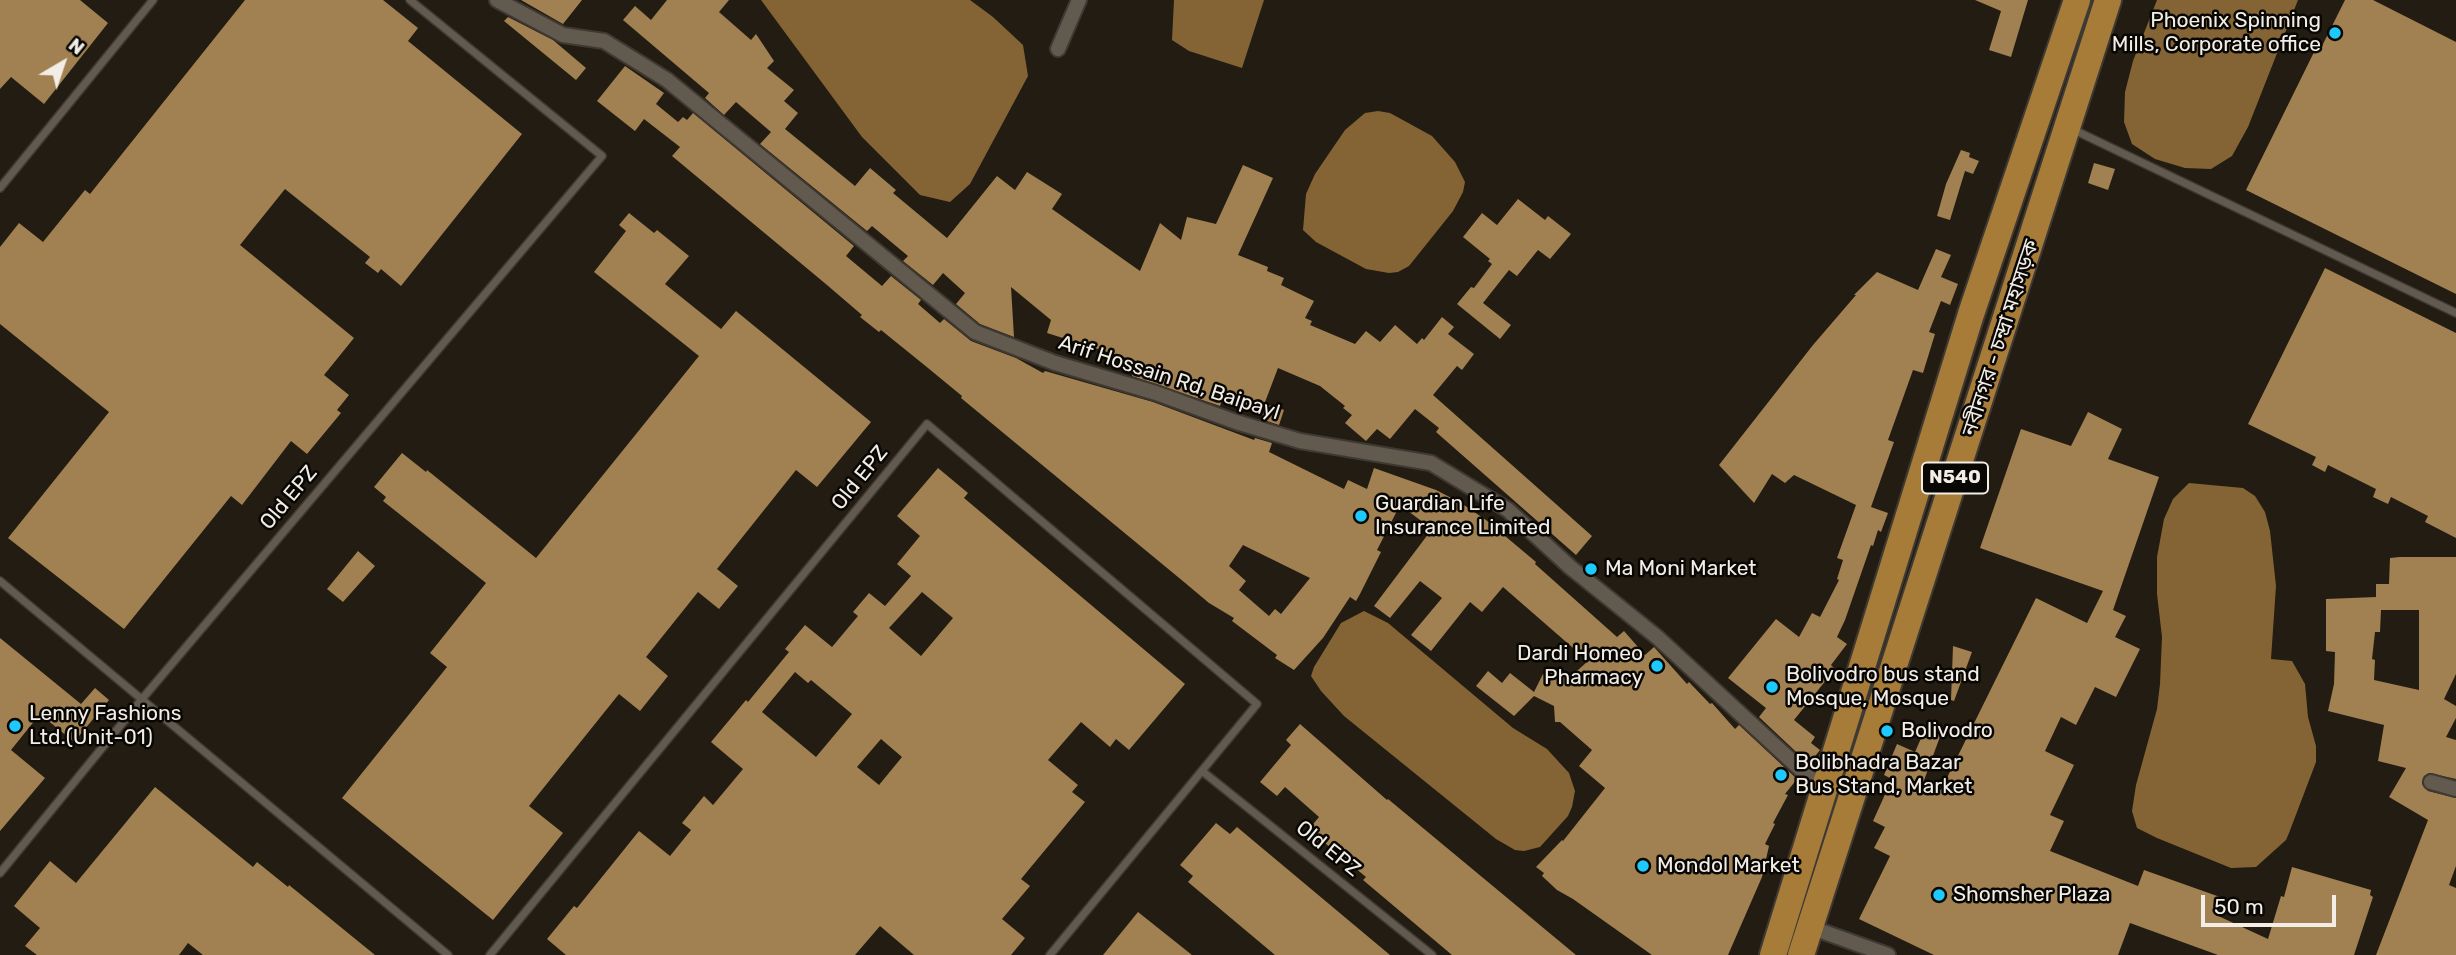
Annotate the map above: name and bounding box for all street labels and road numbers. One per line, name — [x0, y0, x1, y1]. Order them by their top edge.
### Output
street label: নবীনগর - চন্দ্রা মহাসড়ক — [1957, 237, 2045, 439]
street label: Arif Hossain Rd, Baipayl — [1055, 330, 1283, 426]
street label: Old EPZ — [826, 441, 894, 515]
street label: Old EPZ — [255, 461, 323, 535]
road number: N540 — [1922, 463, 1988, 494]
street label: Old EPZ — [1291, 815, 1365, 883]

